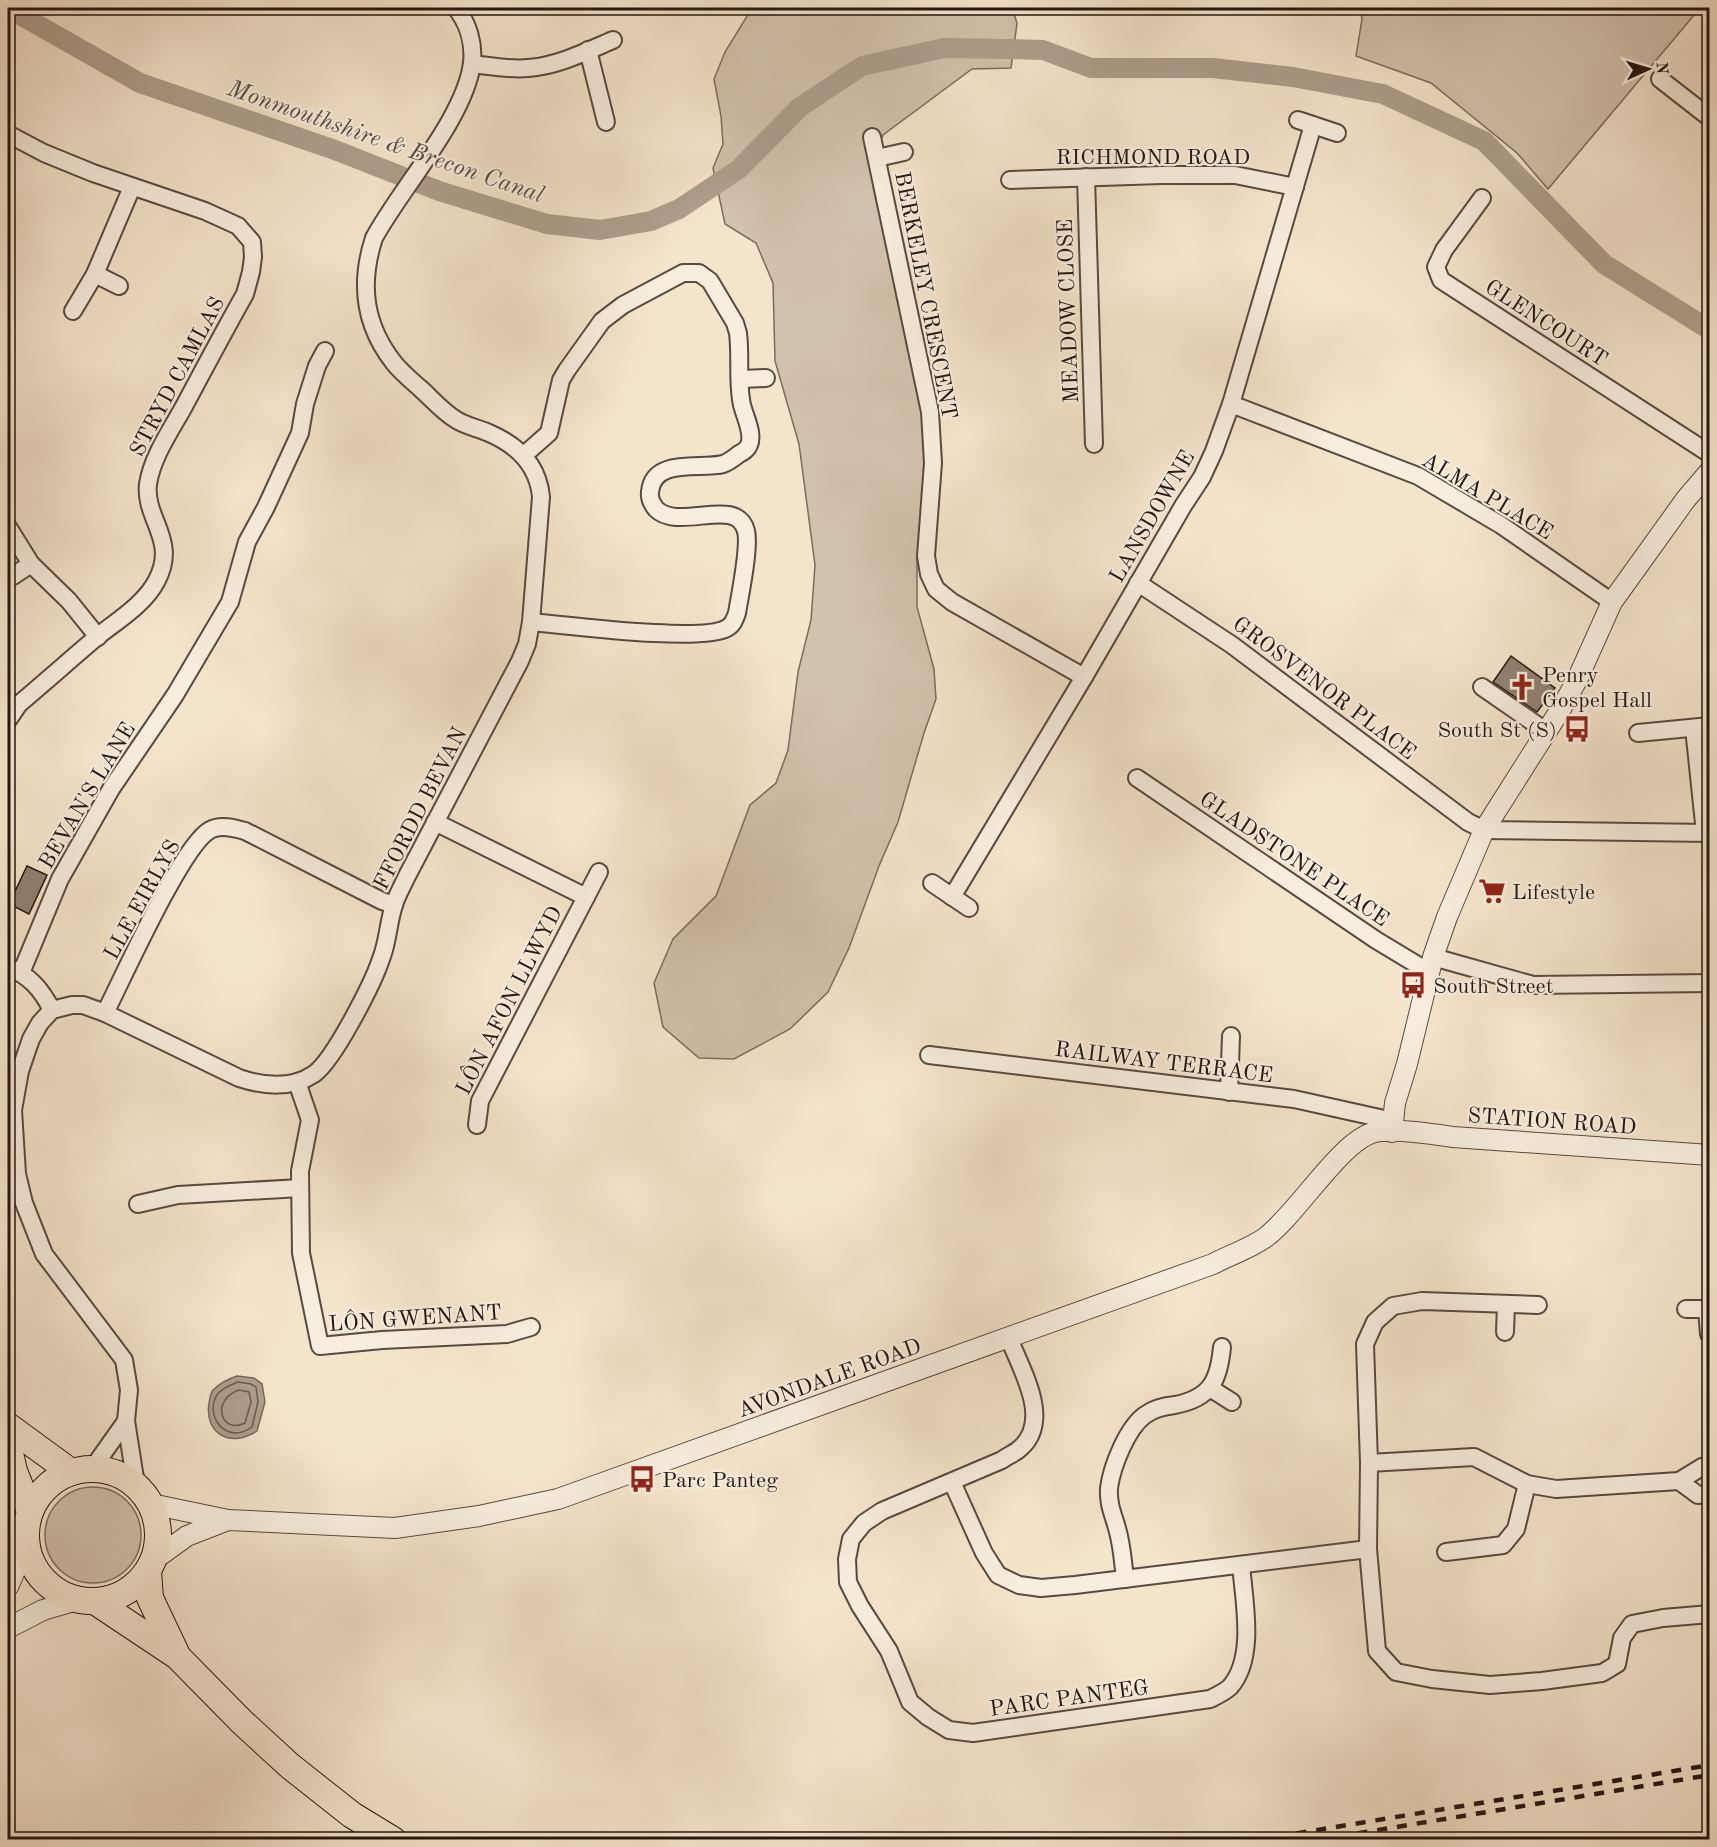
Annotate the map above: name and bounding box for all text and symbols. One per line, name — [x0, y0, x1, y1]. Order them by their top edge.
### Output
north arrow — [1618, 39, 1678, 99]
text: N — [1653, 61, 1669, 76]
water label: Monmouthshire & Brecon Canal — [223, 77, 547, 208]
street label: RICHMOND ROAD — [1056, 147, 1250, 169]
street label: BERKELEY CRESCENT — [890, 170, 960, 421]
street label: MEADOW CLOSE — [1055, 218, 1083, 404]
street label: GLENCOURT — [1481, 276, 1611, 371]
street label: STRYD CAMLAS — [126, 293, 229, 460]
street label: LANSDOWNE — [1106, 447, 1199, 587]
street label: ALMA PLACE — [1418, 449, 1556, 544]
street label: GROSVENOR PLACE — [1228, 613, 1419, 764]
place label: Penry Gospel Hall — [1542, 665, 1652, 712]
church icon: Penry Gospel Hall — [1507, 672, 1537, 702]
bus stop icon: South St (S) — [1562, 714, 1592, 744]
street label: BEVAN'S LANE — [35, 719, 140, 873]
place label: South St (S) — [1437, 720, 1557, 742]
street label: FFORDD BEVAN — [370, 724, 471, 894]
street label: GLADSTONE PLACE — [1195, 788, 1392, 931]
street label: LLE EIRLYS — [101, 836, 185, 964]
supermarket icon: Lifestyle — [1477, 876, 1507, 906]
place label: Lifestyle — [1512, 882, 1595, 904]
street label: LÔN AFON LLWYD — [450, 902, 567, 1099]
bus stop icon: South Street — [1398, 970, 1428, 1000]
place label: South Street — [1433, 976, 1553, 998]
street label: RAILWAY TERRACE — [1053, 1039, 1274, 1087]
street label: STATION ROAD — [1467, 1105, 1637, 1139]
street label: LÔN GWENANT — [328, 1299, 502, 1336]
street label: AVONDALE ROAD — [735, 1335, 924, 1422]
bus stop icon: Parc Panteg — [627, 1464, 657, 1494]
place label: Parc Panteg — [662, 1470, 778, 1492]
street label: PARC PANTEG — [988, 1677, 1151, 1721]

